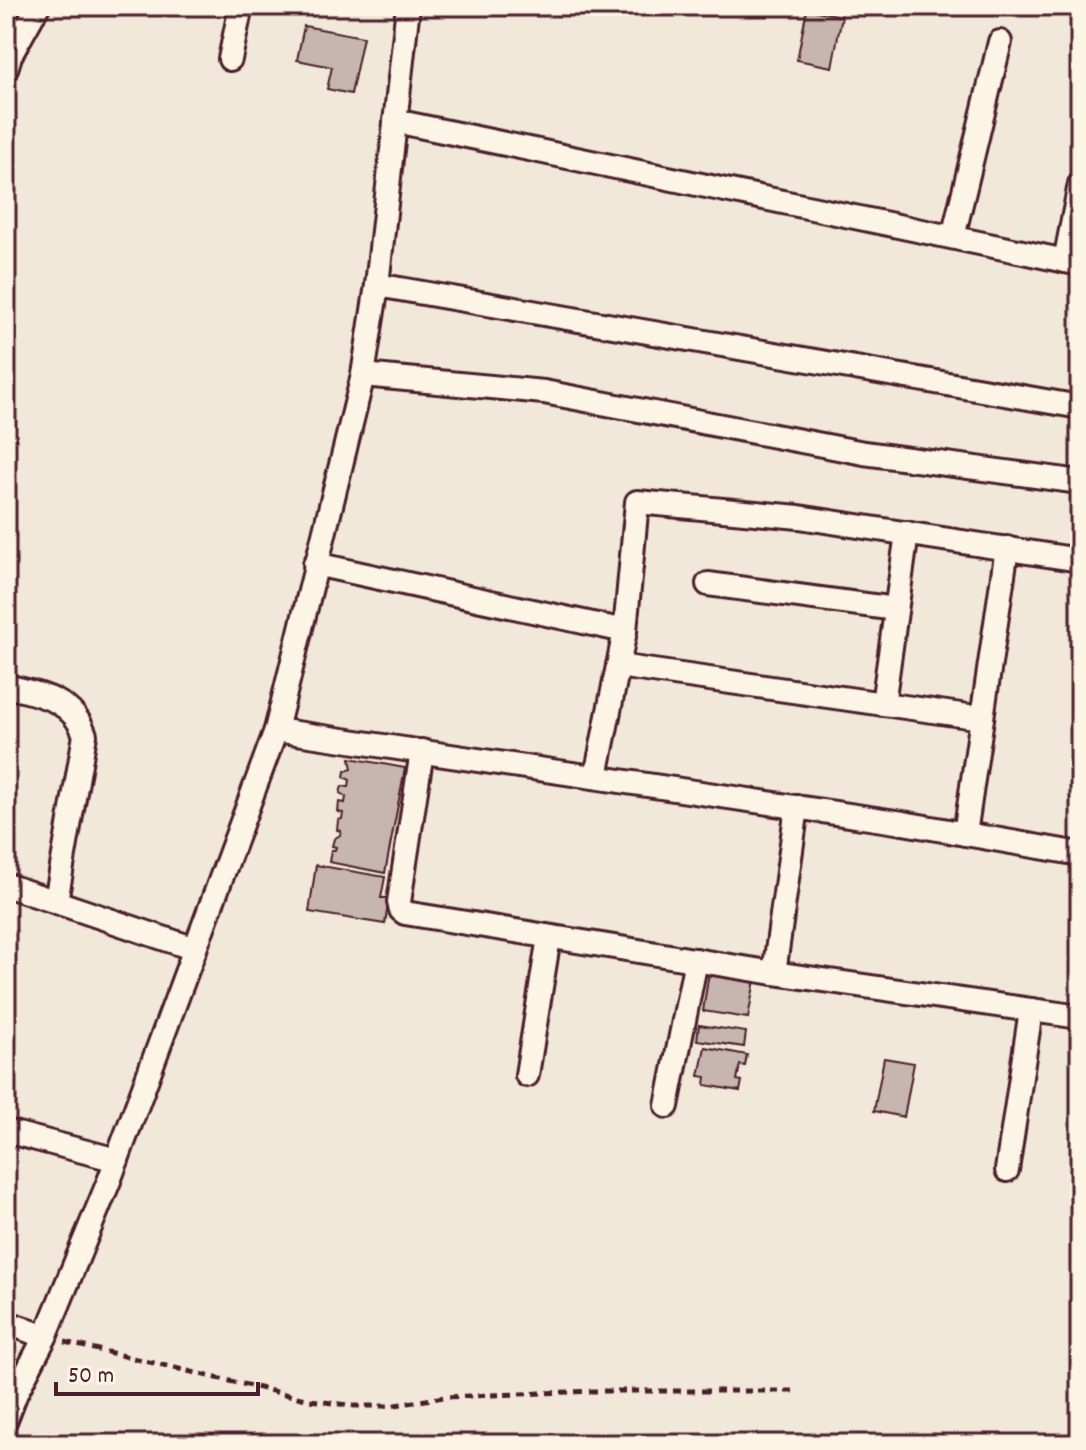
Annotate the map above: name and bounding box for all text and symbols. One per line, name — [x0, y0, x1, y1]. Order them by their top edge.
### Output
scale bar — [56, 1346, 258, 1396]
text: 50 m — [68, 1360, 114, 1394]

